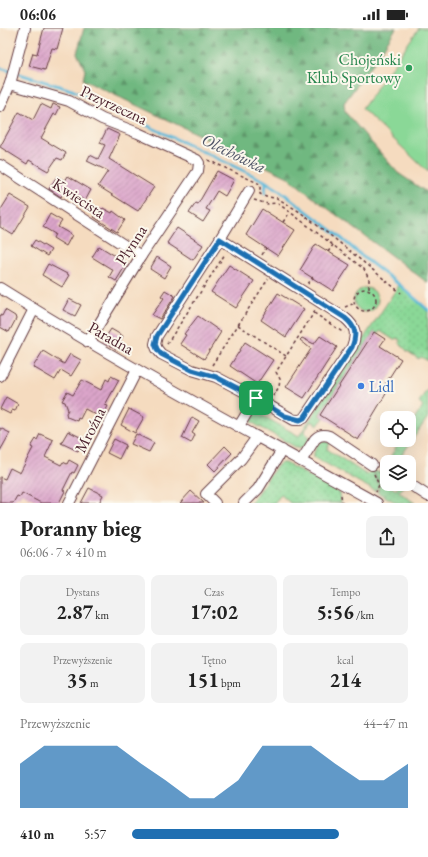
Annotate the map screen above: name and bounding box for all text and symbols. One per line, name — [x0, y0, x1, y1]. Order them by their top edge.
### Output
text: 06:06 — [20, 5, 56, 24]
place label: Chojeński Klub Sportowy — [307, 49, 402, 88]
marker: Chojeński Klub Sportowy — [404, 63, 414, 73]
street label: Przyrzeczna — [77, 80, 151, 130]
water label: Olechówka — [198, 128, 270, 178]
street label: Kwiecista — [49, 173, 110, 223]
street label: Płynna — [110, 220, 152, 269]
street label: Paradna — [84, 317, 138, 360]
place label: Lidl — [369, 376, 394, 397]
pin — [239, 381, 273, 415]
marker: Lidl — [356, 381, 366, 391]
icon: arrive — [245, 387, 267, 409]
street label: Mroźna — [70, 403, 111, 456]
map controls — [380, 411, 416, 491]
button: locate — [380, 411, 416, 447]
button: layers — [380, 455, 416, 491]
text: Poranny bieg — [20, 514, 141, 543]
button: share — [366, 516, 408, 558]
text: 06:06 · 7 × 410 m — [20, 544, 107, 561]
text: Dystans — [66, 585, 100, 599]
text: Czas — [204, 585, 224, 599]
text: Tempo — [330, 585, 360, 599]
text: 2.87 — [56, 599, 93, 625]
text: 17:02 — [190, 599, 238, 625]
text: 5:56 — [316, 599, 354, 625]
text: km — [93, 608, 109, 622]
text: /km — [354, 608, 374, 622]
text: Przewyższenie — [53, 653, 112, 667]
text: Tętno — [201, 653, 227, 667]
text: kcal — [337, 653, 354, 667]
text: 35 — [67, 667, 88, 693]
text: 151 — [187, 667, 219, 693]
text: 214 — [329, 667, 361, 693]
text: m — [88, 676, 99, 690]
text: bpm — [219, 676, 241, 690]
text: Przewyższenie — [20, 715, 90, 732]
text: 44–47 m — [363, 715, 408, 732]
text: 410 m — [20, 826, 54, 843]
text: 5:57 — [84, 826, 106, 843]

